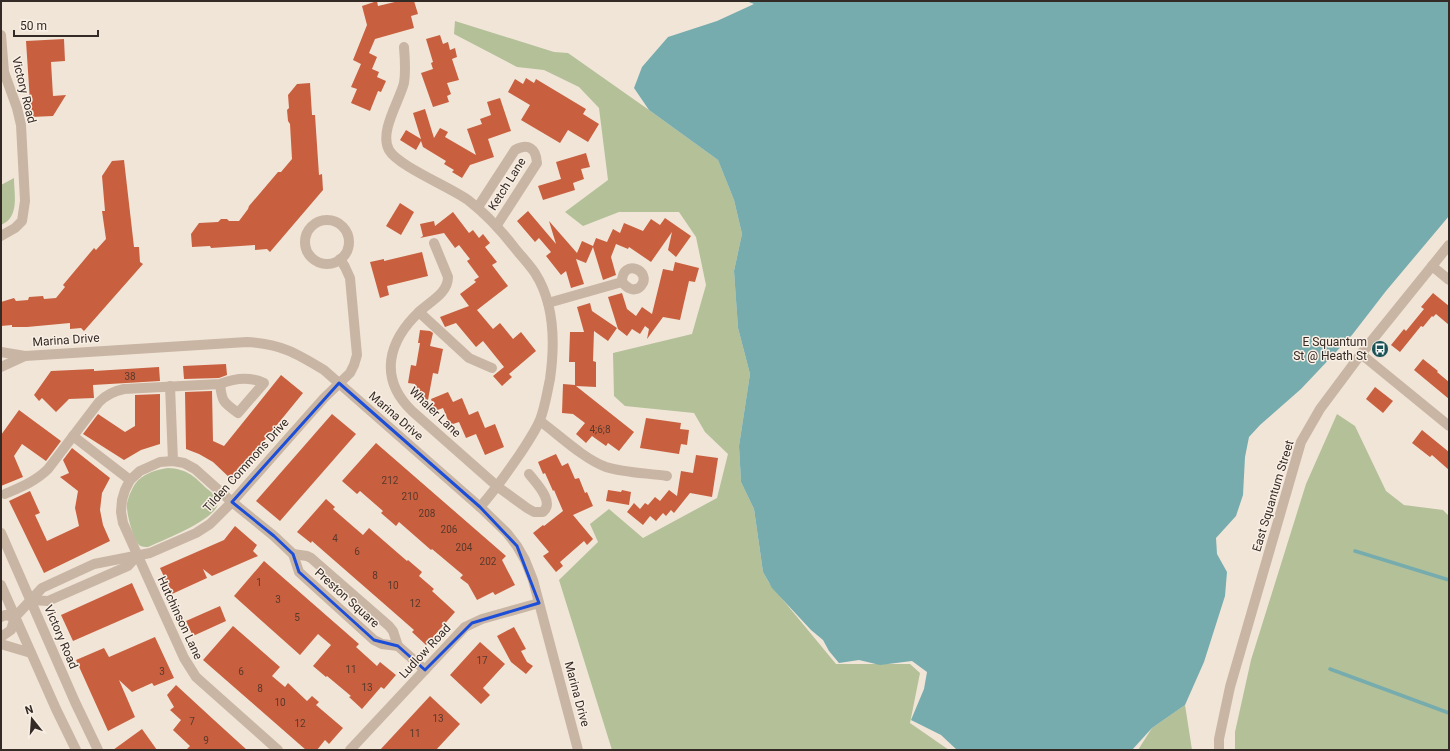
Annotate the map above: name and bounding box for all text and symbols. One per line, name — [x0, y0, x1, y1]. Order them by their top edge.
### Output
scale bar — [14, 12, 98, 38]
text: 50 m — [20, 19, 47, 33]
street label: Victory Road — [9, 55, 39, 125]
street label: Ketch Lane — [485, 155, 529, 213]
street label: Marina Drive — [32, 331, 100, 349]
place label: E Squantum St @ Heath St — [1293, 335, 1367, 363]
bus stop icon: E Squantum St @ Heath St — [1370, 339, 1390, 359]
house number: 38 — [124, 371, 136, 382]
street label: Whaler Lane — [406, 384, 464, 440]
street label: Marina Drive — [366, 389, 426, 443]
street label: Tilden Commons Drive — [200, 415, 292, 515]
house number: 4;6;8 — [589, 424, 611, 435]
street label: East Squantum Street — [1249, 438, 1297, 553]
house number: 212 — [382, 475, 399, 486]
house number: 210 — [402, 491, 419, 502]
house number: 208 — [419, 508, 436, 519]
house number: 206 — [441, 524, 458, 535]
house number: 4 — [332, 533, 338, 544]
house number: 204 — [456, 542, 473, 553]
house number: 6 — [354, 546, 360, 557]
house number: 202 — [480, 556, 497, 567]
street label: Preston Square — [312, 565, 382, 631]
house number: 8 — [372, 570, 378, 581]
street label: Hutchinson Lane — [155, 574, 205, 662]
house number: 1 — [256, 577, 262, 588]
house number: 10 — [387, 580, 399, 591]
house number: 3 — [275, 594, 281, 605]
house number: 12 — [409, 598, 421, 609]
street label: Victory Road — [41, 603, 81, 671]
house number: 5 — [294, 612, 300, 623]
street label: Ludlow Road — [396, 621, 454, 681]
house number: 17 — [476, 655, 488, 666]
street label: Marina Drive — [562, 660, 592, 728]
house number: 11 — [345, 664, 357, 675]
house number: 3 — [159, 666, 165, 677]
house number: 6 — [238, 666, 244, 677]
house number: 13 — [361, 682, 373, 693]
house number: 8 — [257, 683, 263, 694]
house number: 10 — [274, 697, 286, 708]
north arrow — [12, 699, 52, 739]
text: N — [24, 702, 35, 717]
house number: 13 — [432, 713, 444, 724]
house number: 7 — [189, 716, 195, 727]
house number: 12 — [294, 718, 306, 729]
house number: 11 — [409, 728, 421, 739]
house number: 9 — [203, 735, 209, 746]

